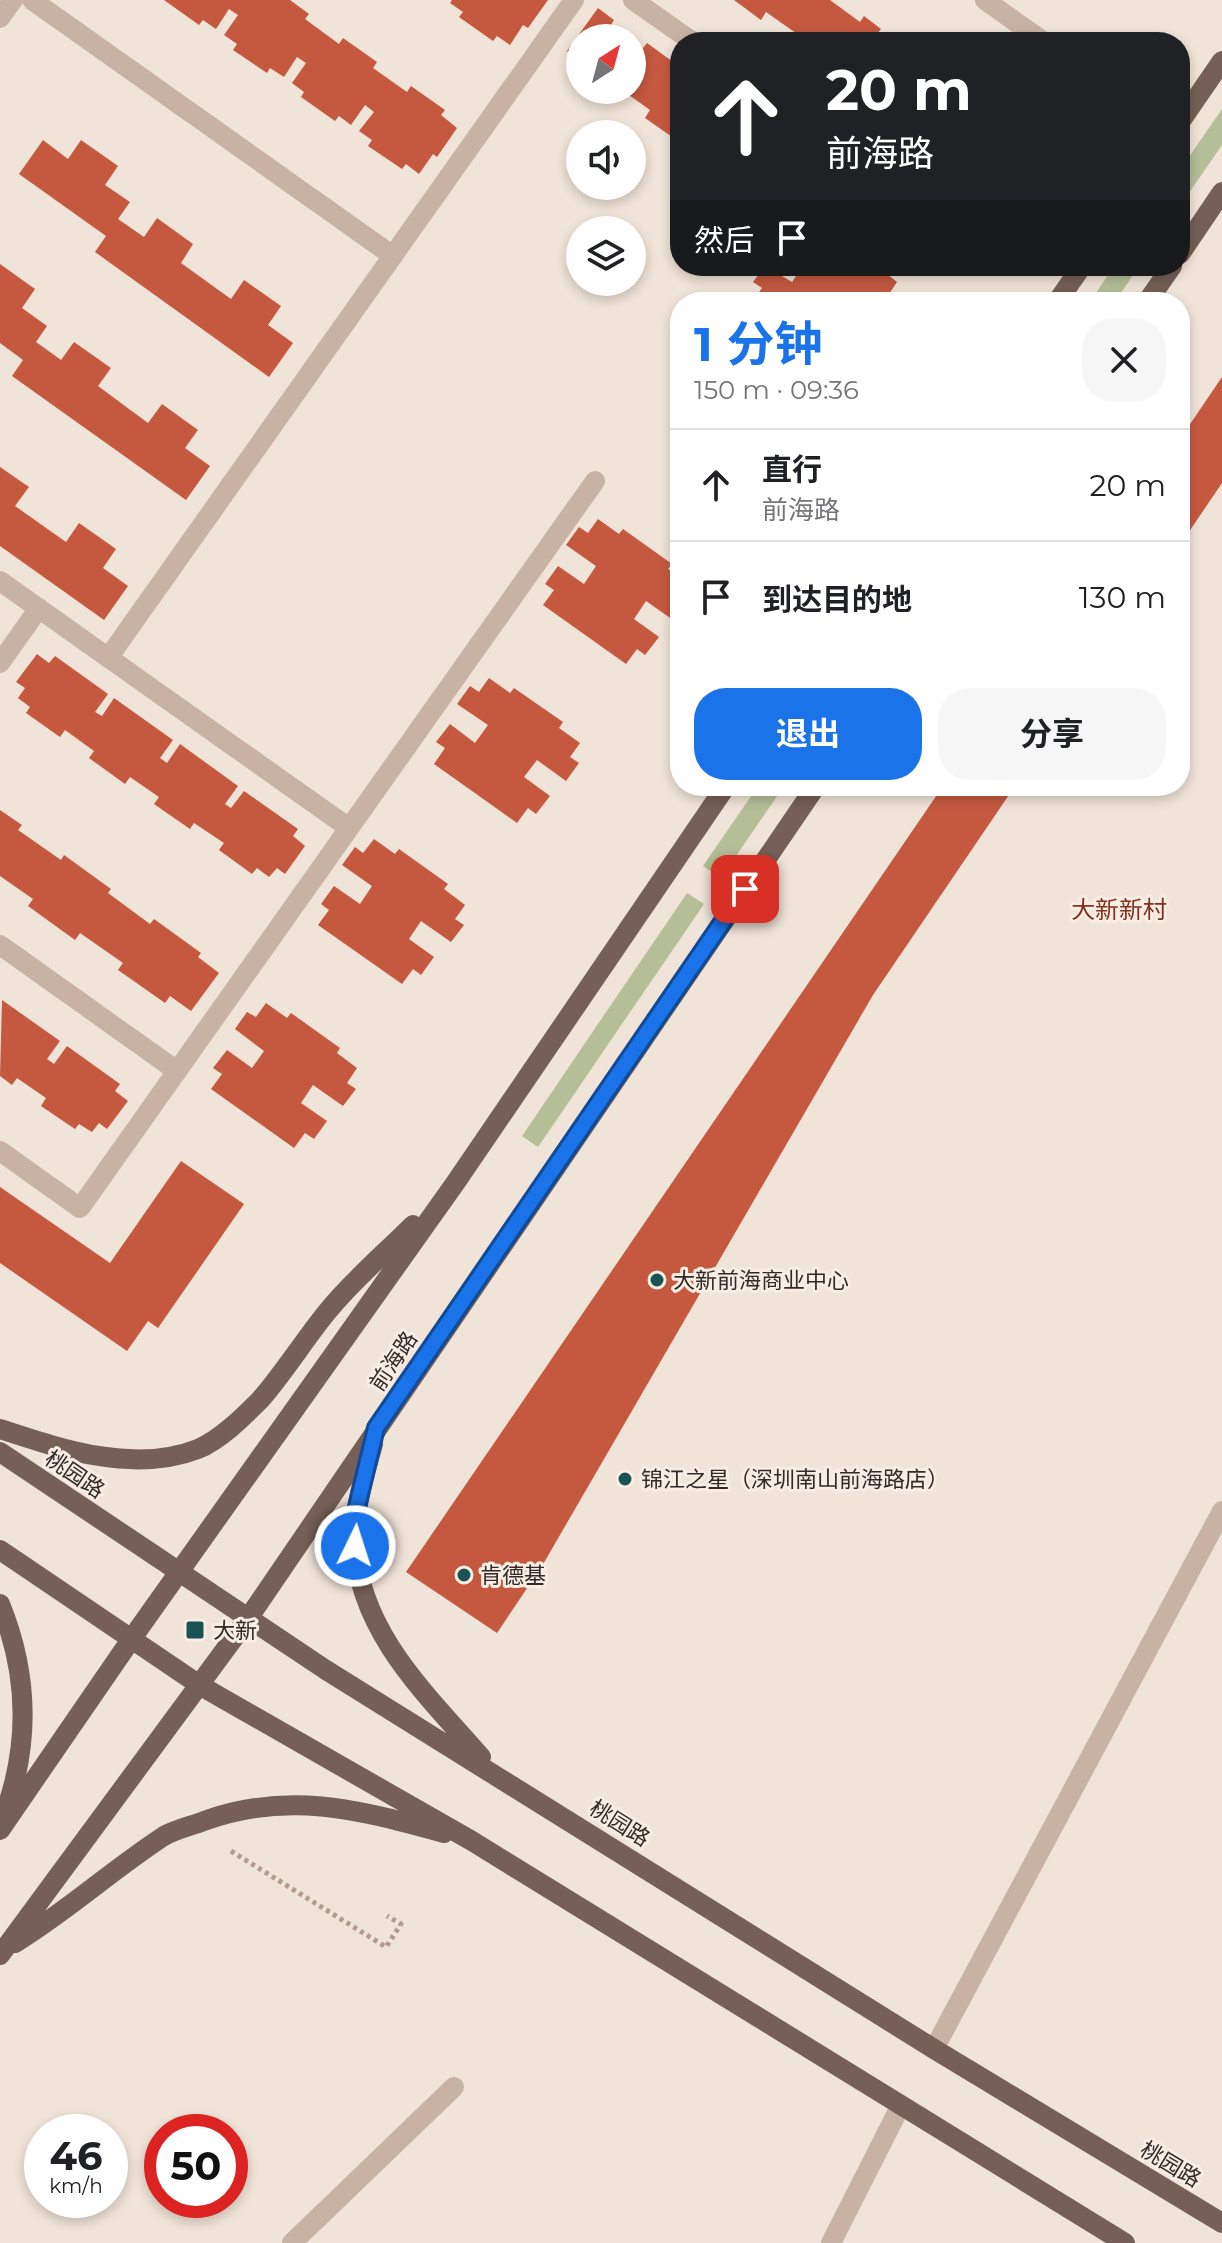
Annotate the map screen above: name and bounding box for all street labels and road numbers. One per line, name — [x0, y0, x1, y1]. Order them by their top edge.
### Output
street label: 前海路 — [364, 1326, 423, 1396]
street label: 桃园路 — [40, 1445, 110, 1504]
street label: 桃园路 — [585, 1794, 655, 1852]
street label: 桃园路 — [1135, 2136, 1206, 2193]

